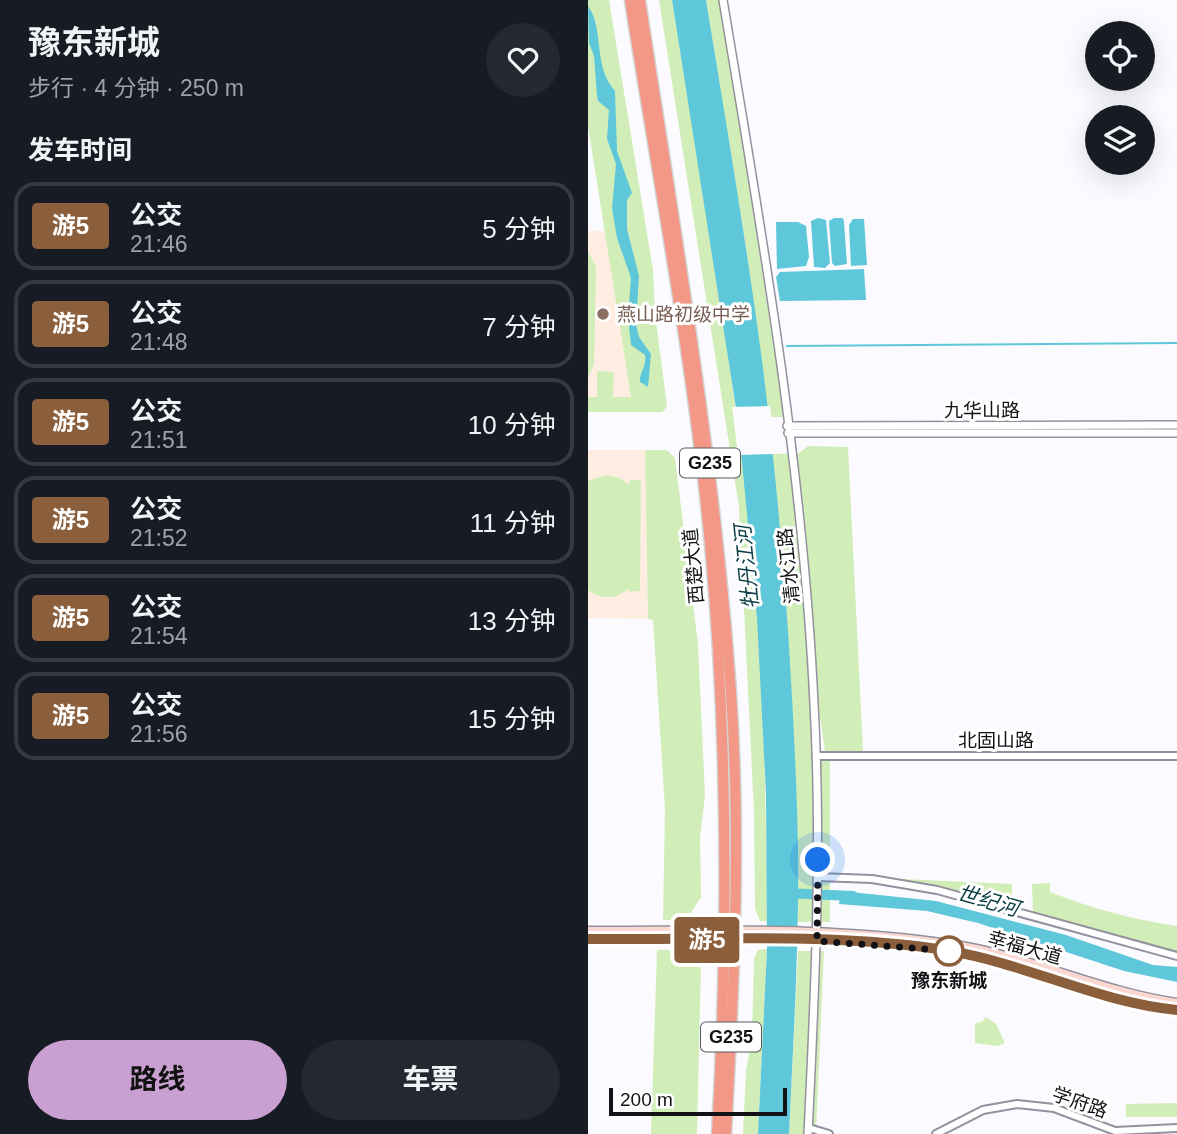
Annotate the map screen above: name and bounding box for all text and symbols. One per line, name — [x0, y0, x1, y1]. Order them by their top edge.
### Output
map controls — [1085, 21, 1155, 175]
button: locate — [1085, 21, 1155, 91]
button: heart — [486, 23, 560, 97]
text: 豫东新城 — [28, 24, 160, 61]
text: 步行 · 4 分钟 · 250 m — [28, 75, 244, 101]
button: layers — [1085, 105, 1155, 175]
text: 发车时间 — [28, 135, 132, 165]
text: 公交 — [130, 200, 182, 230]
text: 游5 — [52, 212, 89, 239]
text: 5 分钟 — [482, 214, 556, 244]
text: 21:46 — [130, 231, 188, 257]
text: 公交 — [130, 298, 182, 328]
place label: 燕山路初级中学 — [617, 304, 750, 325]
marker: 燕山路初级中学 — [595, 306, 611, 322]
text: 游5 — [52, 310, 89, 337]
text: 7 分钟 — [482, 312, 556, 342]
text: 21:48 — [130, 329, 188, 355]
text: 公交 — [130, 396, 182, 426]
street label: 九华山路 — [944, 400, 1020, 421]
text: 游5 — [52, 408, 89, 435]
text: 10 分钟 — [468, 410, 556, 440]
text: 21:51 — [130, 427, 188, 453]
road number: G235 — [680, 448, 740, 477]
text: 公交 — [130, 494, 182, 524]
text: 游5 — [52, 506, 89, 533]
text: 11 分钟 — [470, 508, 556, 538]
water label: 牡丹江河 — [730, 520, 762, 610]
text: 21:52 — [130, 525, 188, 551]
street label: 西楚大道 — [680, 527, 707, 605]
street label: 清水江路 — [774, 527, 803, 605]
text: 公交 — [130, 592, 182, 622]
text: 游5 — [52, 604, 89, 631]
text: 13 分钟 — [468, 606, 556, 636]
text: 21:54 — [130, 623, 188, 649]
text: 公交 — [130, 690, 182, 720]
text: 游5 — [52, 702, 89, 729]
text: 15 分钟 — [468, 704, 556, 734]
text: 21:56 — [130, 721, 188, 747]
street label: 北固山路 — [958, 730, 1034, 751]
your location — [800, 842, 835, 877]
water label: 世纪河 — [955, 881, 1025, 921]
line badge: 游5 — [676, 917, 738, 963]
text: 游5 — [688, 926, 726, 953]
street label: 幸福大道 — [985, 927, 1064, 968]
marker: 豫东新城 — [934, 936, 964, 966]
place label: 豫东新城 — [911, 970, 987, 991]
road number: G235 — [701, 1022, 761, 1052]
button: 路线 — [28, 1040, 287, 1120]
button: 车票 — [301, 1040, 560, 1120]
street label: 学府路 — [1049, 1083, 1110, 1122]
scale bar — [609, 1085, 788, 1117]
text: 200 m — [620, 1089, 673, 1110]

